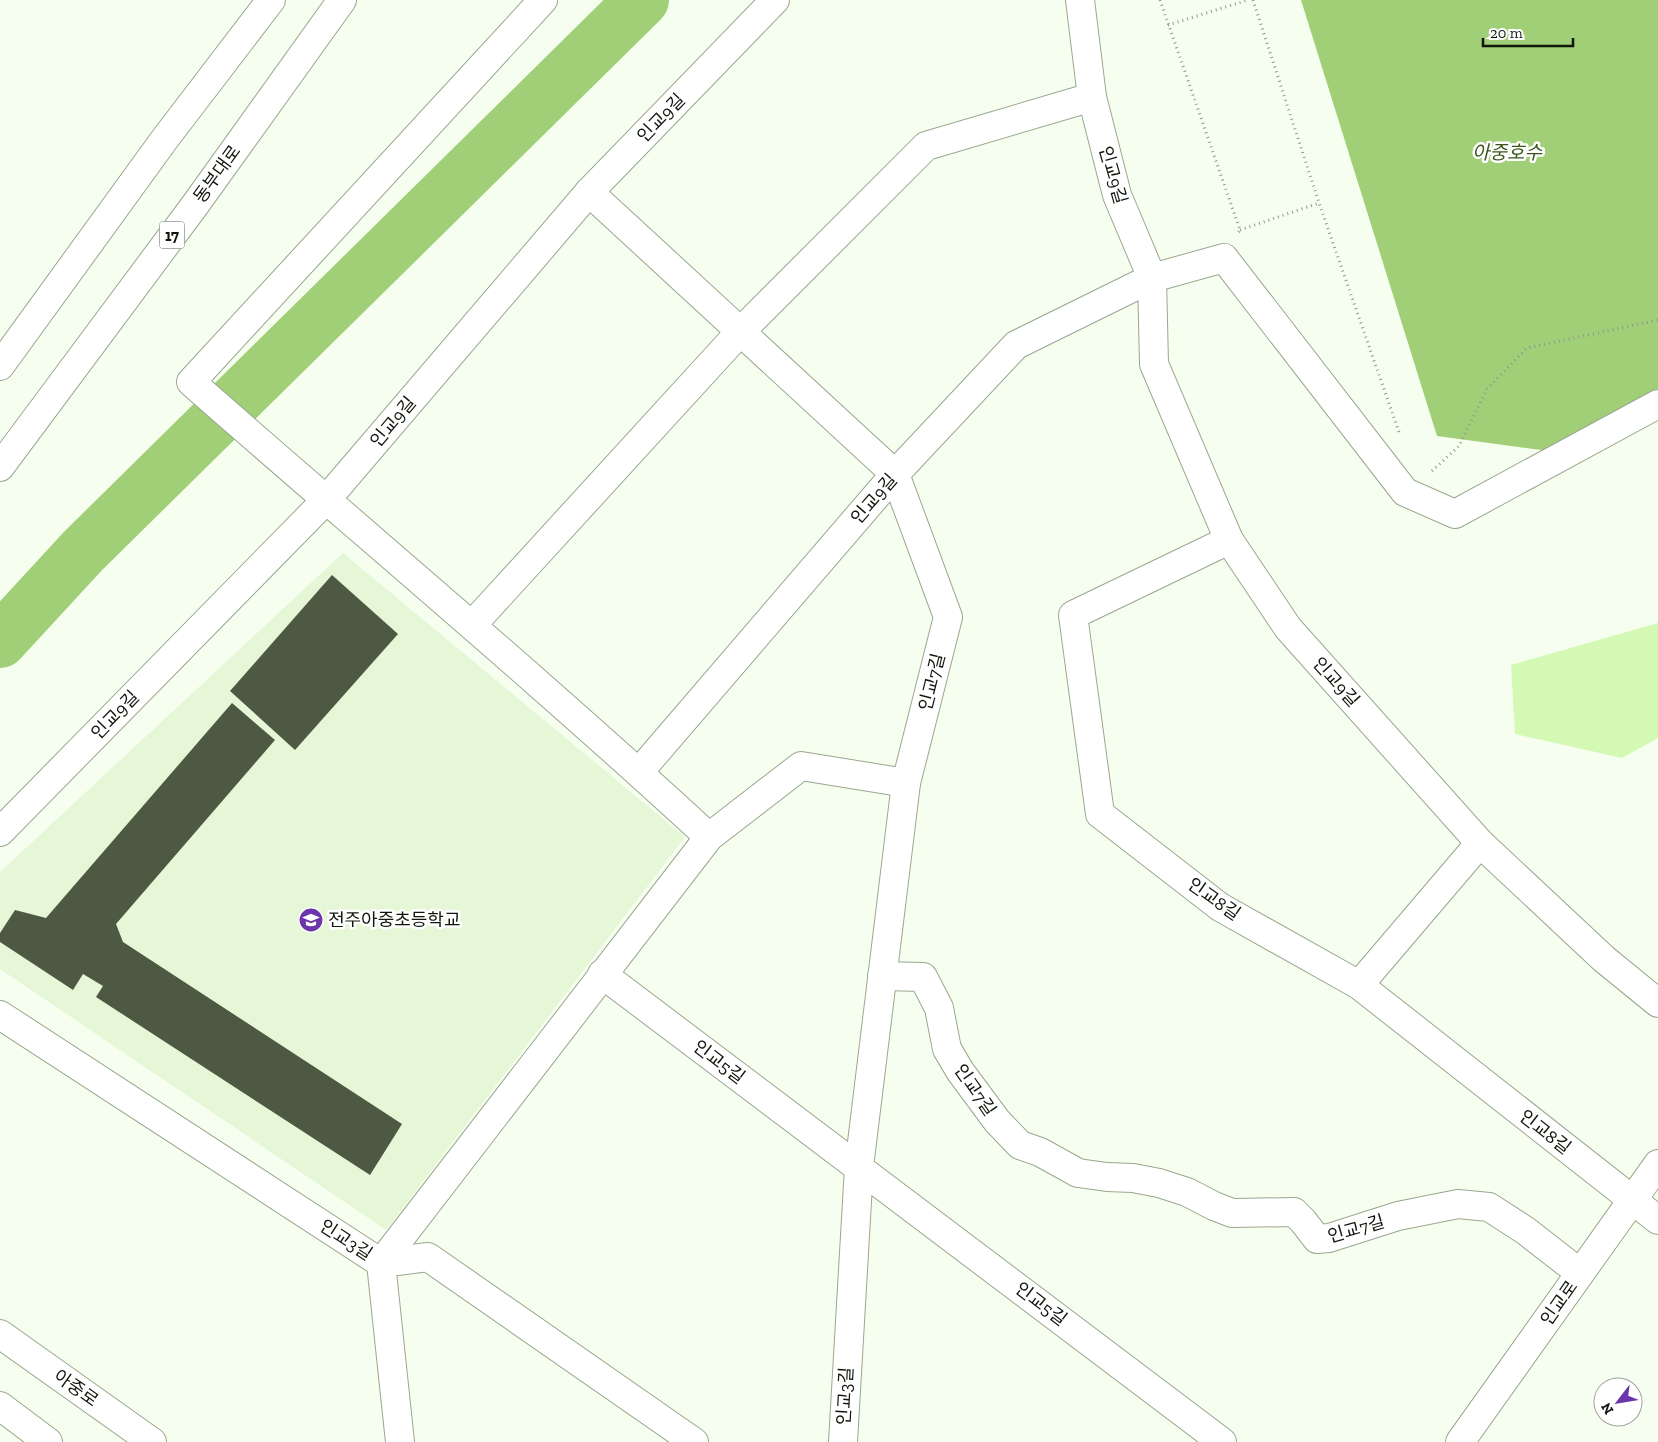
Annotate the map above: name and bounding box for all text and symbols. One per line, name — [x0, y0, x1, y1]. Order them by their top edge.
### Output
scale bar — [1483, 15, 1573, 47]
text: 20 m — [1490, 24, 1523, 42]
street label: 인교9길 — [633, 89, 689, 147]
street label: 동부대로 — [189, 141, 245, 207]
water label: 아중호수 — [1472, 141, 1542, 164]
street label: 인교9길 — [1094, 143, 1132, 207]
road number: 17 — [160, 222, 184, 248]
street label: 인교9길 — [366, 392, 420, 452]
street label: 인교9길 — [846, 469, 902, 529]
street label: 인교7길 — [914, 651, 950, 713]
street label: 인교9길 — [1308, 653, 1364, 711]
street label: 인교9길 — [87, 686, 143, 744]
street label: 인교8길 — [1183, 873, 1245, 925]
school or university icon: 전주아중초등학교 — [298, 907, 324, 933]
place label: 전주아중초등학교 — [328, 909, 460, 931]
street label: 인교5길 — [689, 1035, 749, 1089]
street label: 인교7길 — [949, 1060, 1001, 1120]
street label: 인교8길 — [1515, 1105, 1575, 1159]
street label: 인교7길 — [1325, 1210, 1387, 1248]
street label: 인교3길 — [315, 1215, 377, 1265]
street label: 인교로 — [1536, 1276, 1582, 1330]
street label: 인교5길 — [1011, 1277, 1071, 1331]
street label: 아중로 — [49, 1365, 103, 1411]
street label: 인교3길 — [832, 1366, 858, 1426]
north arrow — [1593, 1377, 1643, 1427]
text: N — [1597, 1399, 1617, 1417]

